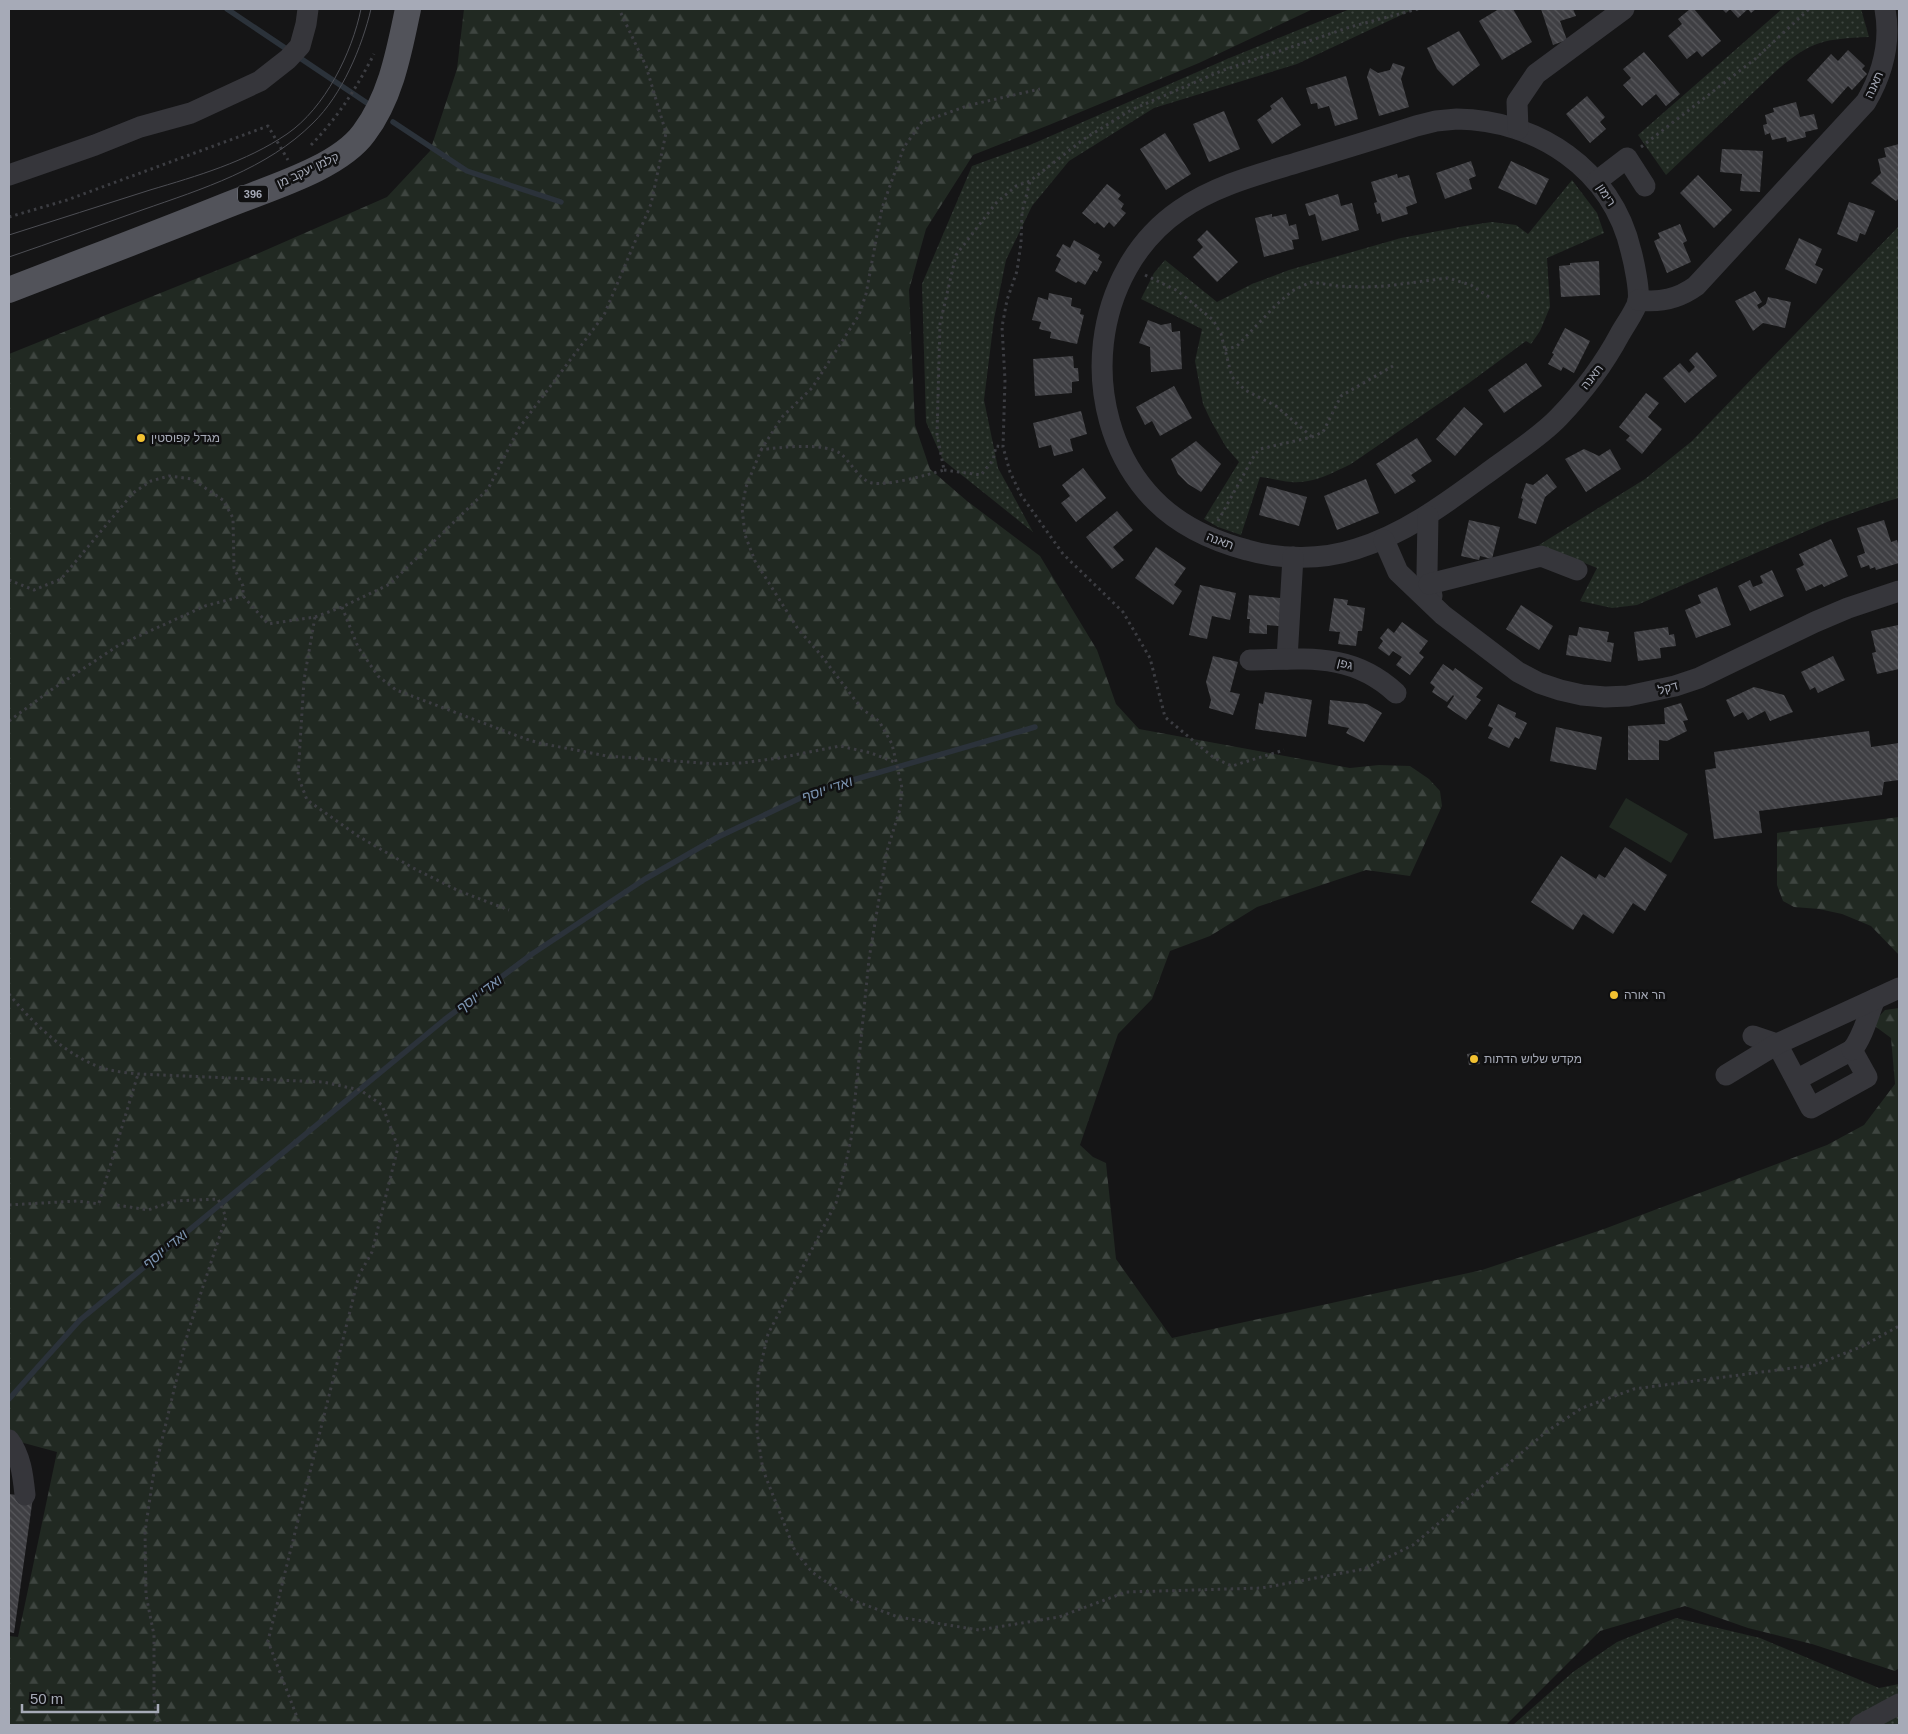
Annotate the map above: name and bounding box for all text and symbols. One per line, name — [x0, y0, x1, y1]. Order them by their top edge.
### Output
street label: תאנה — [1862, 69, 1886, 101]
street label: קלמן יעקב מן — [275, 150, 341, 190]
street label: רימון — [1594, 181, 1618, 209]
road number: 396 — [238, 185, 268, 202]
street label: תאנה — [1578, 362, 1606, 392]
place label: מגדל קפוסטין — [151, 431, 220, 445]
marker: מגדל קפוסטין — [135, 432, 147, 444]
street label: תאנה — [1204, 529, 1236, 553]
street label: גפן — [1336, 655, 1354, 673]
street label: דקל — [1656, 678, 1680, 697]
water label: ואדי יוסף — [799, 773, 855, 805]
water label: ואדי יוסף — [453, 972, 505, 1016]
place label: הר אורה — [1624, 988, 1666, 1002]
marker: הר אורה — [1608, 989, 1620, 1001]
place label: מקדש שלוש הדתות — [1484, 1052, 1582, 1066]
marker: מקדש שלוש הדתות — [1468, 1053, 1480, 1065]
water label: ואדי יוסף — [139, 1226, 191, 1272]
scale bar — [22, 1682, 159, 1714]
text: 50 m — [30, 1690, 63, 1707]

